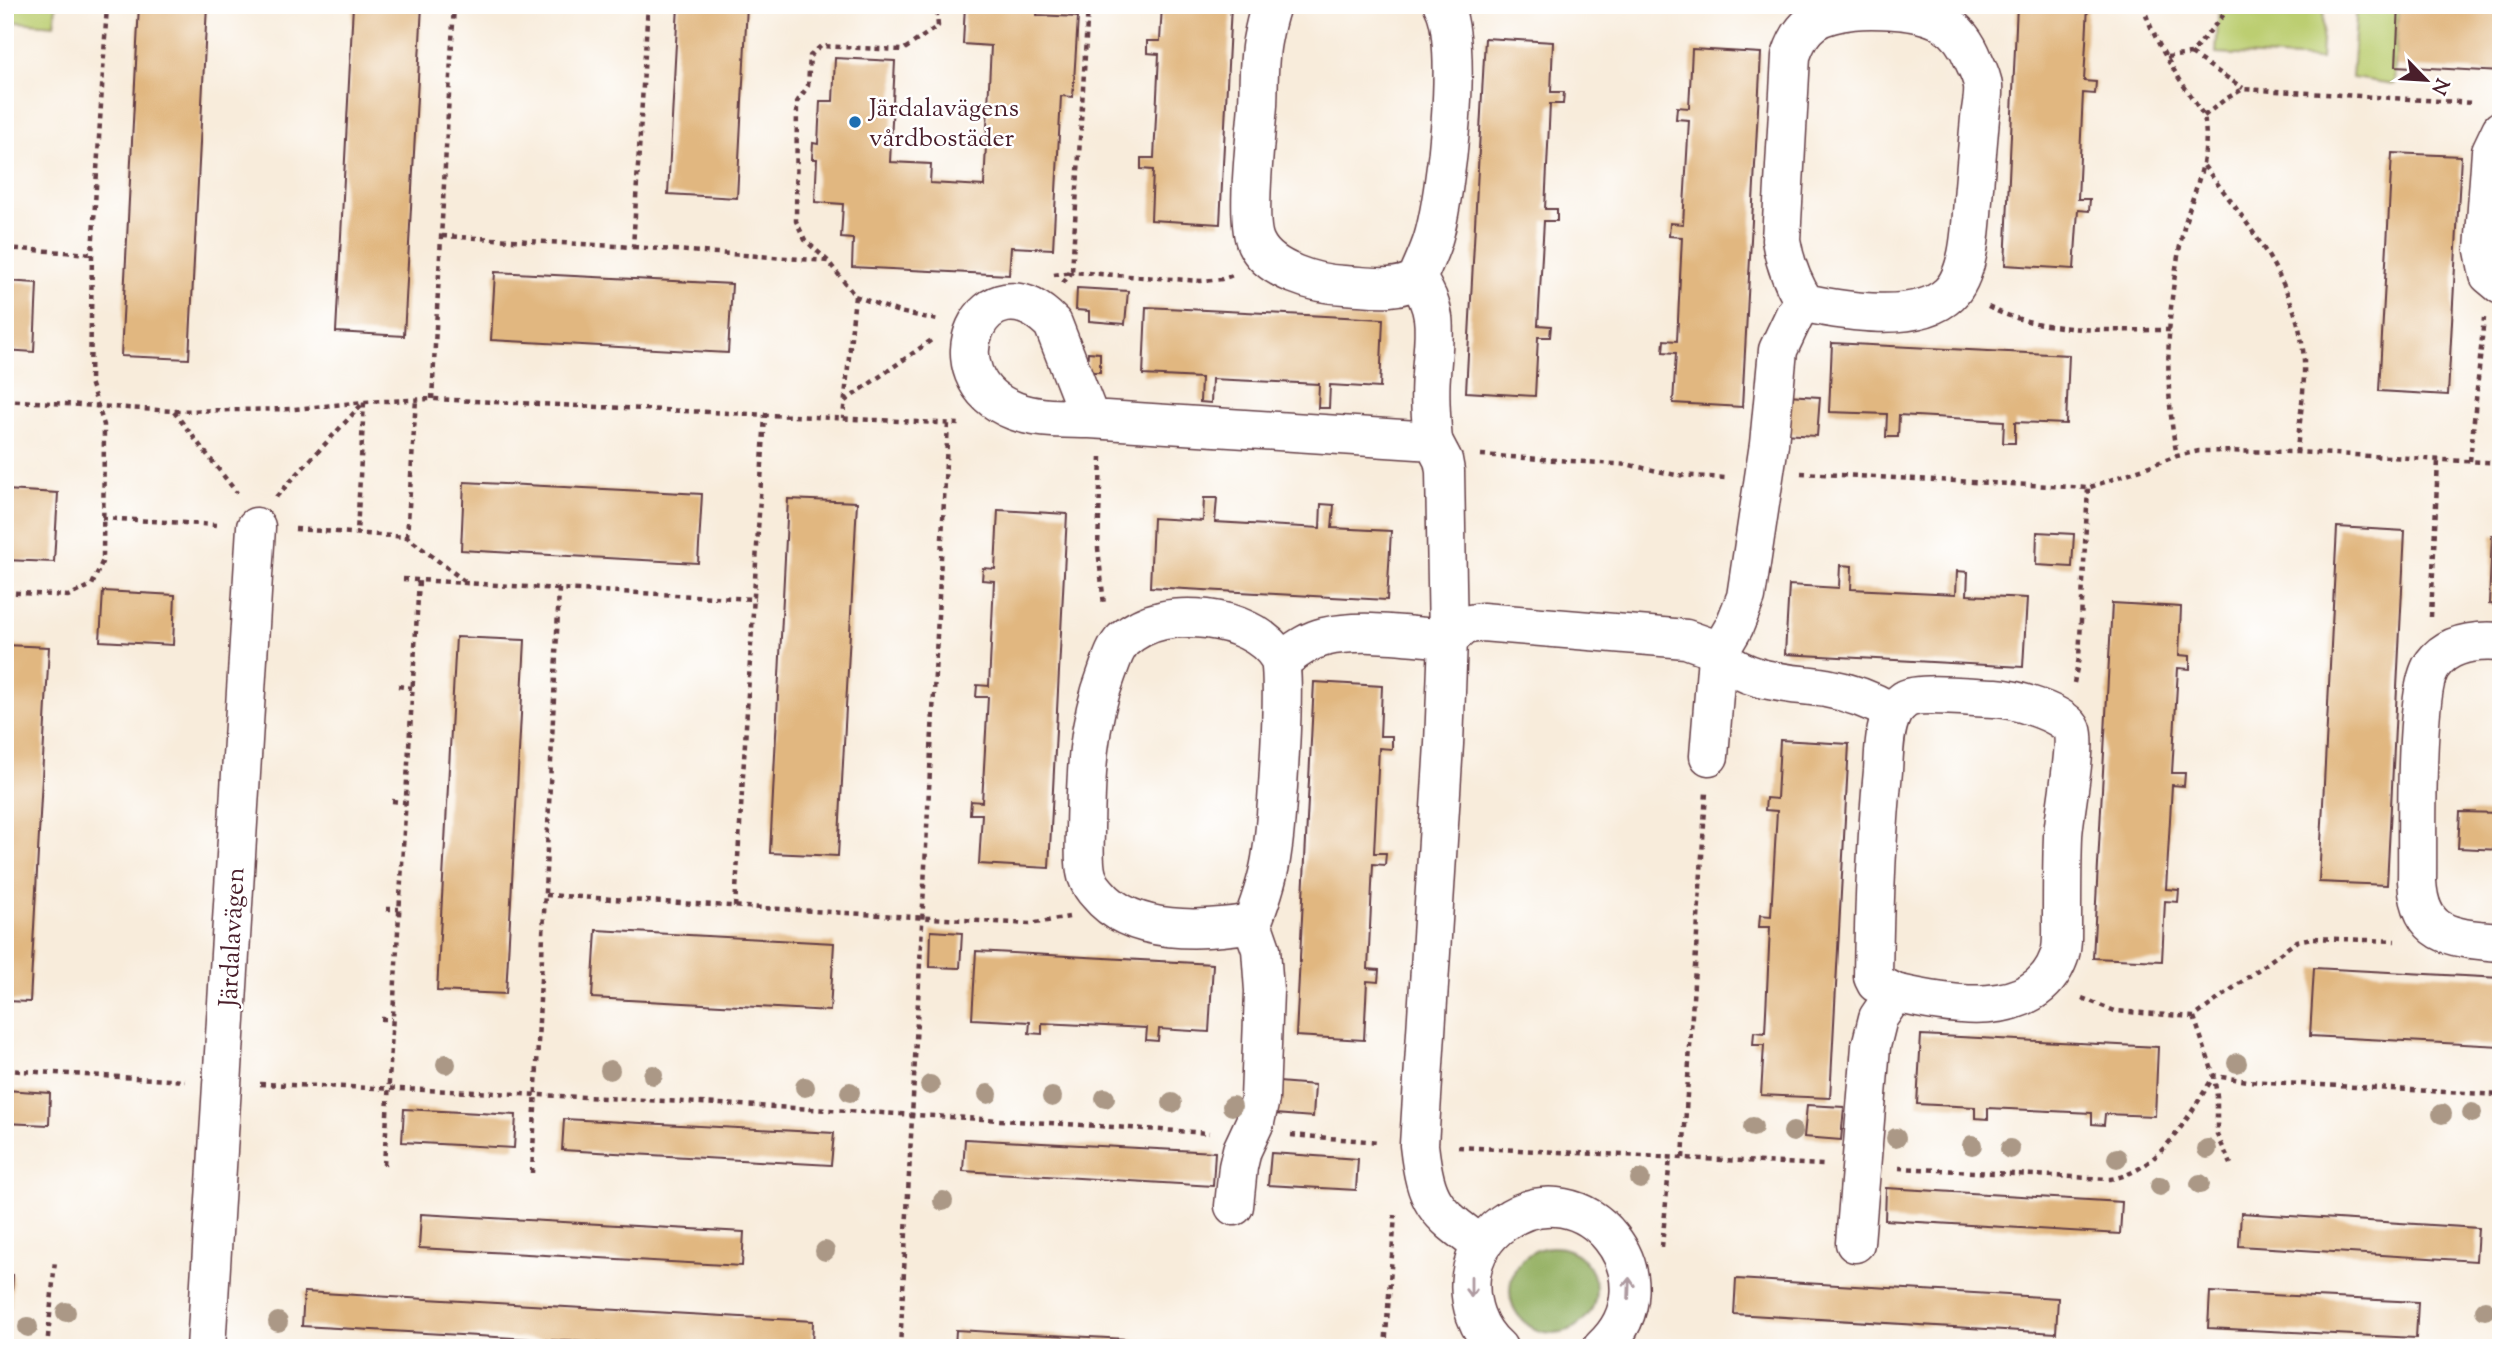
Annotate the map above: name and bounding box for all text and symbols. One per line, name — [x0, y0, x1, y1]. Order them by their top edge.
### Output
north arrow — [2390, 46, 2460, 116]
text: N — [2424, 74, 2455, 99]
place label: Järdalavägens vårdbostäder — [867, 91, 1019, 158]
marker: Järdalavägens vårdbostäder — [847, 114, 863, 130]
street label: Järdalavägen — [211, 866, 256, 1010]
one-way arrow — [1464, 1275, 1478, 1298]
one-way arrow — [1623, 1277, 1636, 1300]

